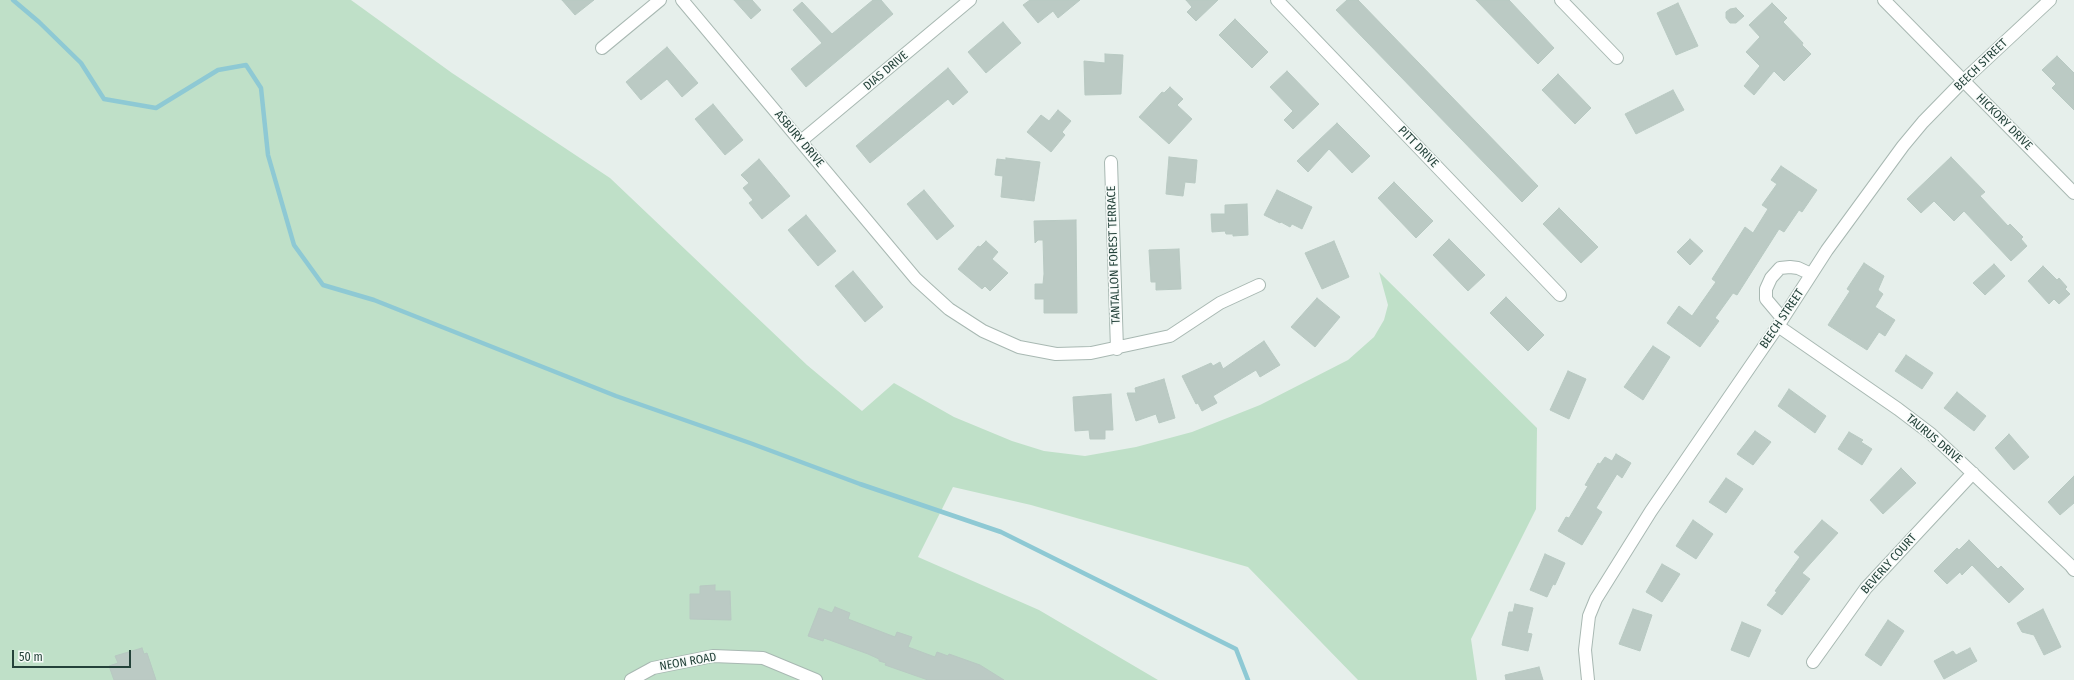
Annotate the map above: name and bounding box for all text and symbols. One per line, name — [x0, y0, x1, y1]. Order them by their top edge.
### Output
street label: BEECH STREET — [1951, 36, 2011, 94]
street label: DIAS DRIVE — [861, 48, 911, 94]
street label: HICKORY DRIVE — [1973, 91, 2035, 153]
street label: ASBURY DRIVE — [771, 108, 827, 170]
street label: PITT DRIVE — [1395, 123, 1441, 171]
street label: TANTALLON FOREST TERRACE — [1104, 186, 1124, 324]
street label: BEECH STREET — [1757, 287, 1807, 351]
street label: TAURUS DRIVE — [1903, 411, 1965, 467]
street label: BEVERLY COURT — [1858, 531, 1920, 597]
scale bar — [14, 642, 133, 668]
text: 50 m — [19, 650, 43, 664]
street label: NEON ROAD — [658, 650, 718, 674]

